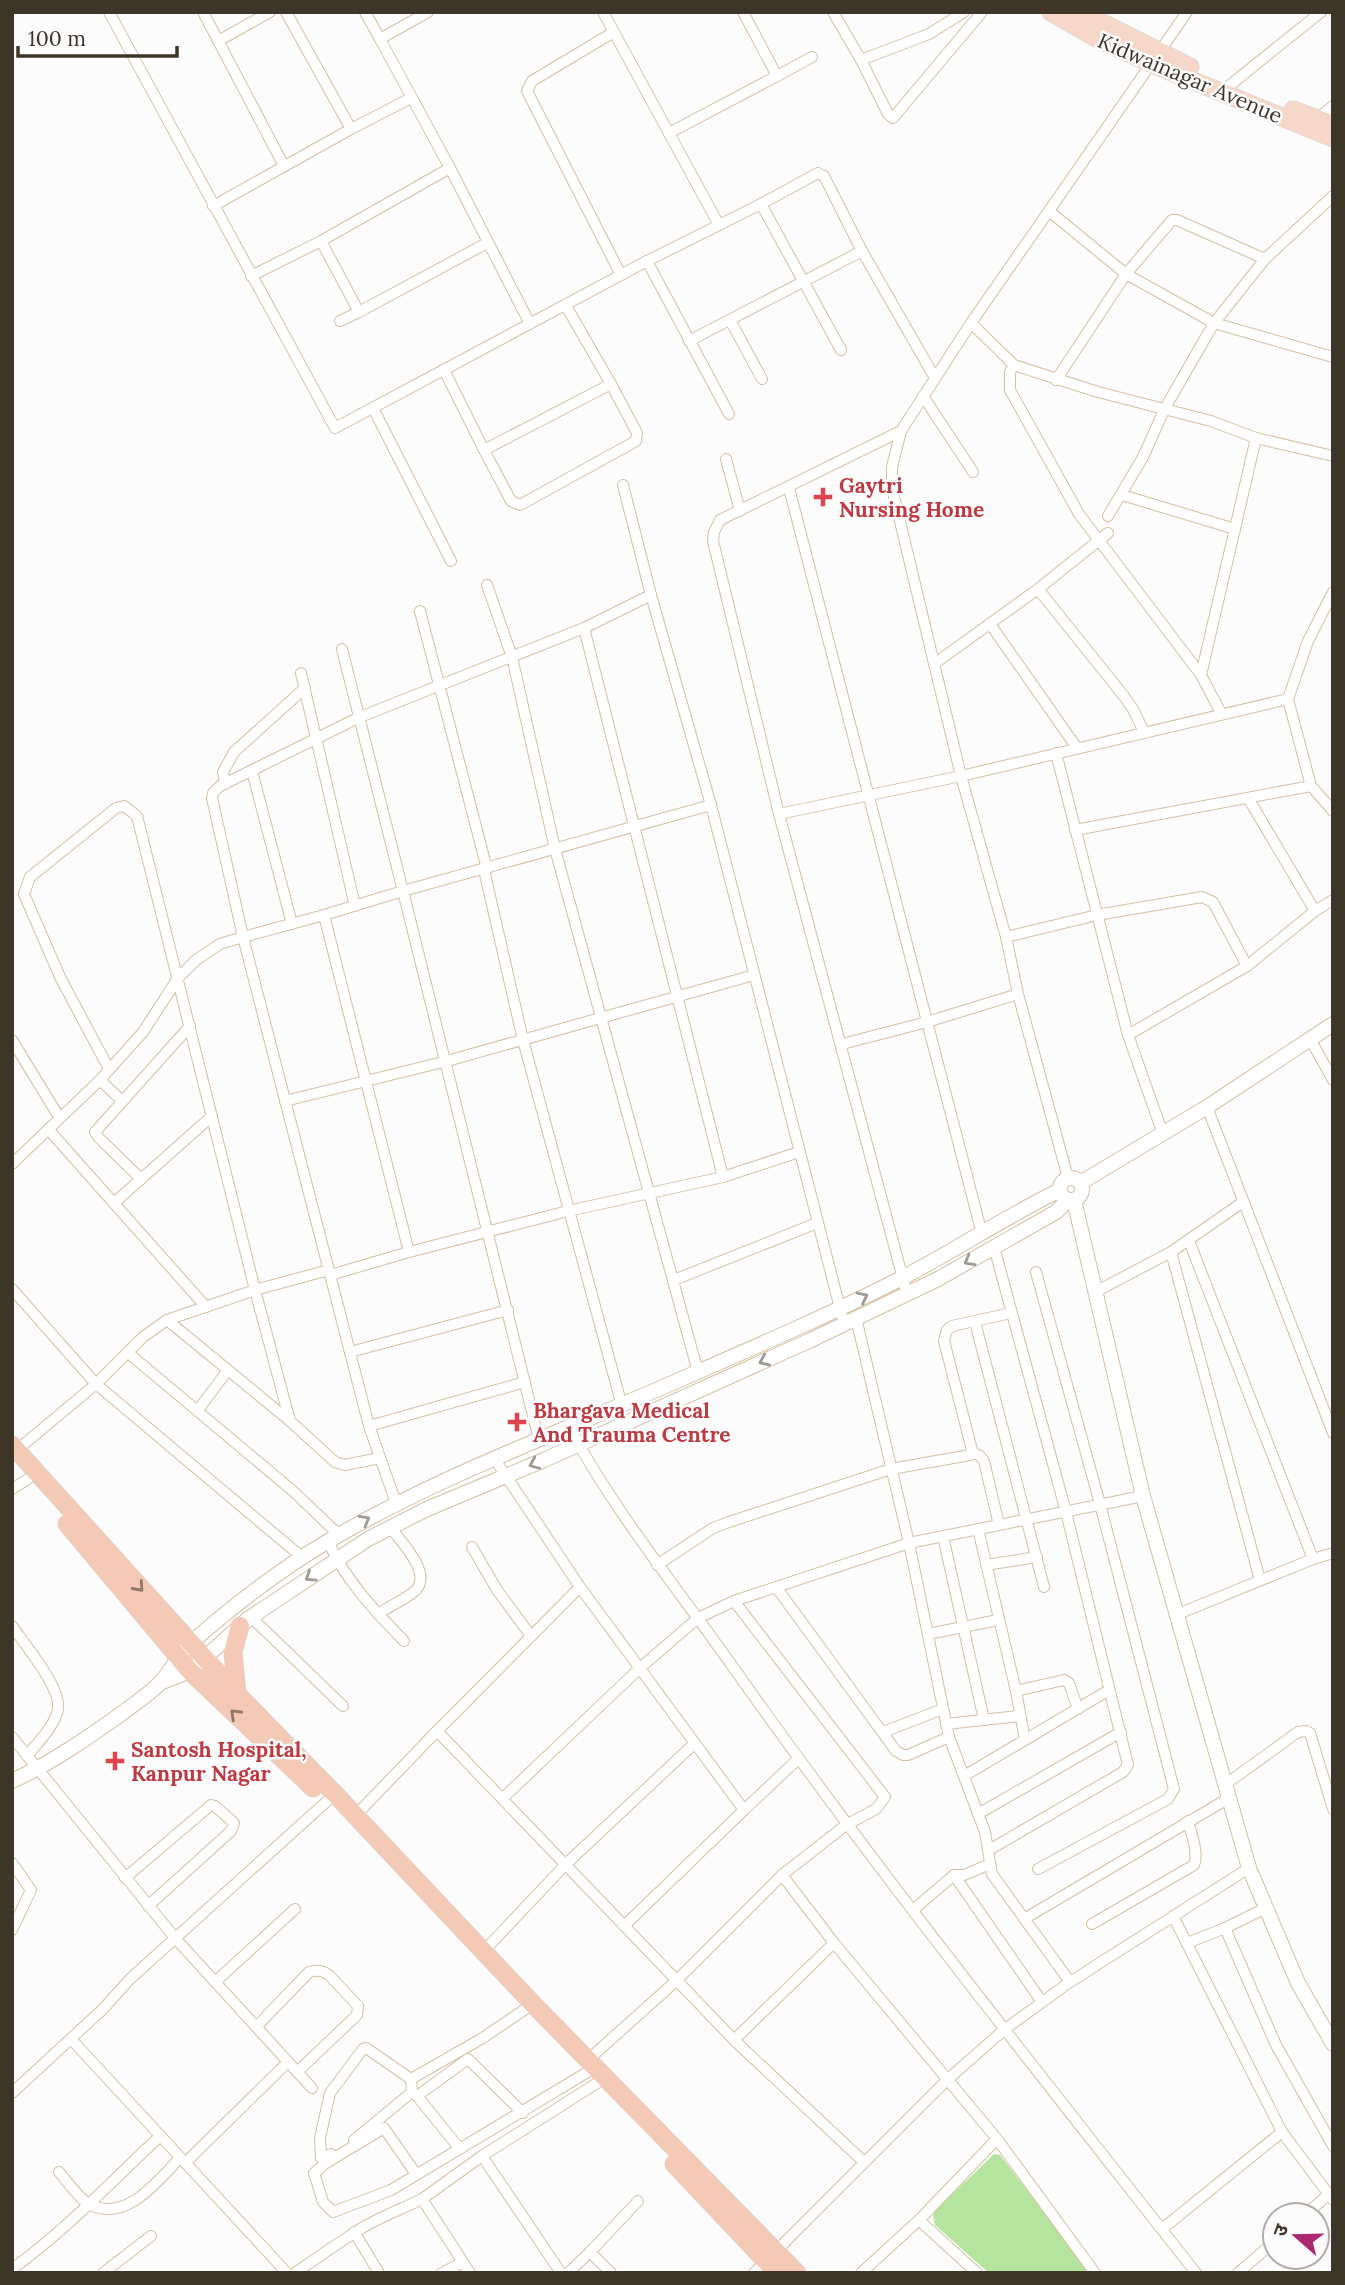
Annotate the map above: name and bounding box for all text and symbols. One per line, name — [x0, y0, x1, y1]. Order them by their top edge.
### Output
scale bar — [18, 14, 177, 58]
text: 100 m — [28, 25, 86, 52]
street label: Kidwainagar Avenue — [1094, 27, 1286, 129]
place label: Gaytri Nursing Home — [839, 472, 984, 523]
marker: Gaytri Nursing Home — [813, 487, 833, 507]
one-way arrow — [963, 1253, 976, 1266]
one-way arrow — [856, 1291, 868, 1305]
one-way arrow — [759, 1353, 771, 1367]
place label: Bhargava Medical And Trauma Centre — [533, 1397, 731, 1448]
marker: Bhargava Medical And Trauma Centre — [507, 1412, 527, 1432]
one-way arrow — [529, 1456, 542, 1470]
one-way arrow — [358, 1515, 370, 1528]
one-way arrow — [304, 1568, 317, 1581]
one-way arrow — [131, 1579, 143, 1592]
one-way arrow — [230, 1709, 243, 1722]
place label: Santosh Hospital, Kanpur Nagar — [131, 1736, 307, 1787]
marker: Santosh Hospital, Kanpur Nagar — [105, 1751, 125, 1771]
north arrow — [1261, 2201, 1331, 2271]
text: उ — [1267, 2220, 1294, 2240]

